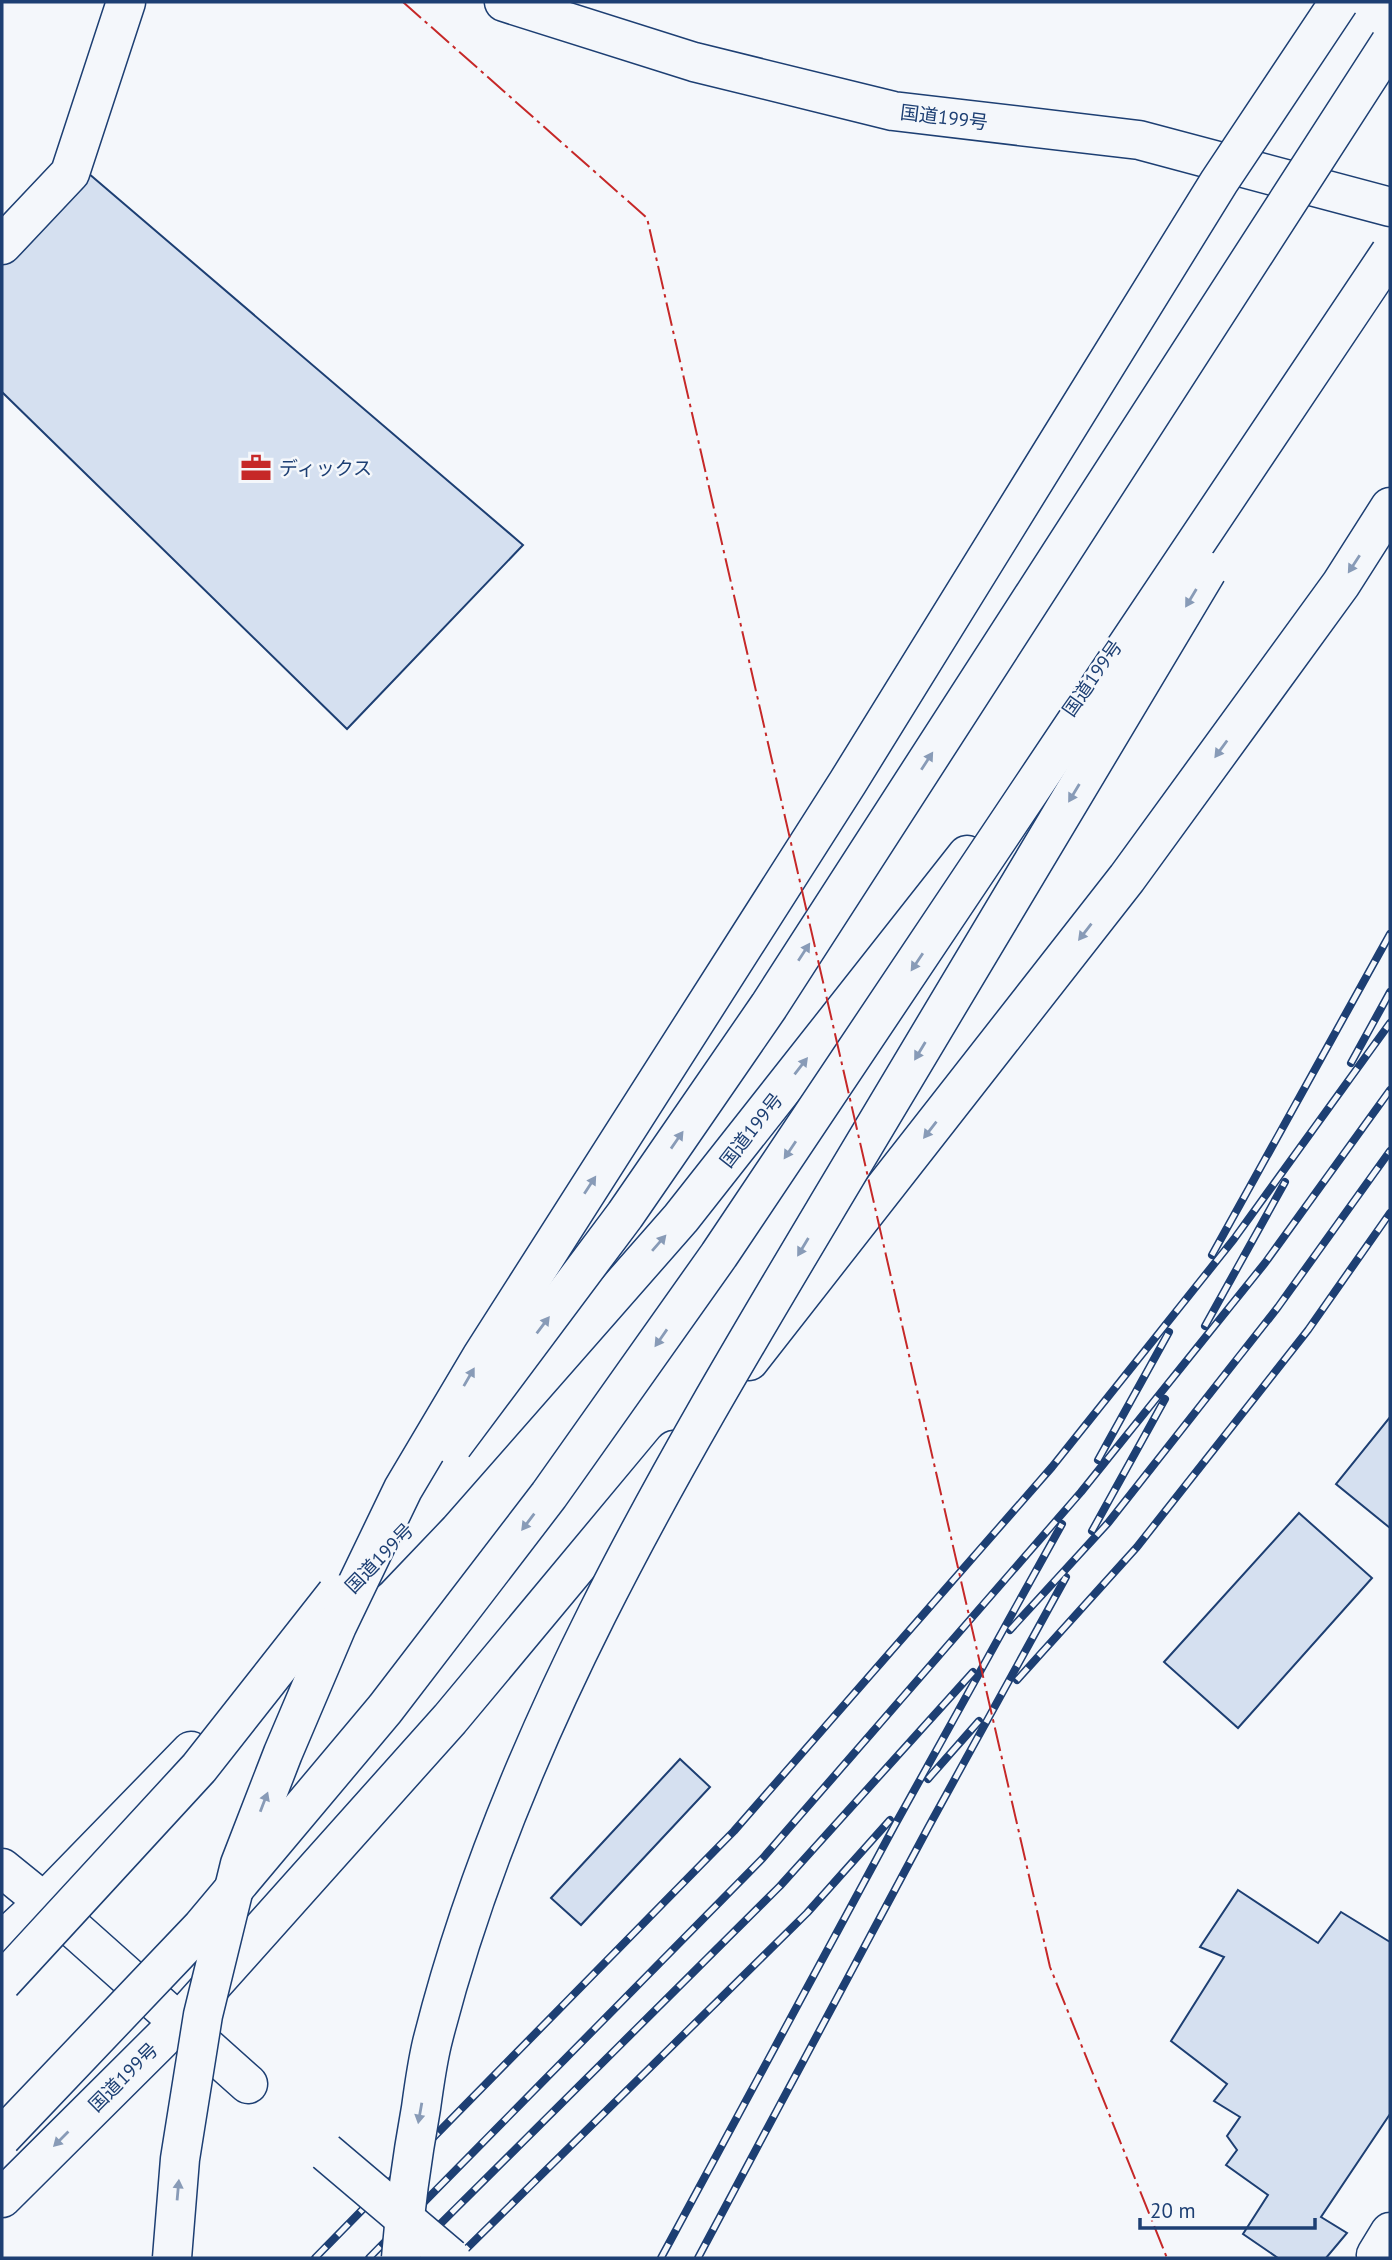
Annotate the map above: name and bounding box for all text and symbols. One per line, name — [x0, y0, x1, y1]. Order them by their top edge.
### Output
street label: 国道199号 — [899, 100, 989, 134]
office icon: ディックス — [239, 451, 273, 485]
place label: ディックス — [279, 456, 372, 480]
one-way arrow — [1347, 554, 1360, 574]
one-way arrow — [1185, 588, 1198, 607]
street label: 国道199号 — [1057, 635, 1127, 721]
one-way arrow — [1214, 740, 1228, 758]
one-way arrow — [921, 751, 934, 770]
one-way arrow — [1068, 784, 1081, 803]
one-way arrow — [1078, 922, 1093, 940]
one-way arrow — [797, 943, 811, 961]
one-way arrow — [911, 952, 924, 972]
one-way arrow — [913, 1042, 926, 1061]
one-way arrow — [794, 1058, 809, 1076]
street label: 国道199号 — [714, 1088, 788, 1172]
one-way arrow — [923, 1121, 938, 1139]
one-way arrow — [670, 1130, 683, 1150]
one-way arrow — [784, 1141, 797, 1160]
one-way arrow — [584, 1175, 597, 1194]
one-way arrow — [651, 1235, 666, 1252]
one-way arrow — [797, 1237, 809, 1256]
one-way arrow — [536, 1316, 550, 1334]
one-way arrow — [654, 1329, 668, 1347]
one-way arrow — [463, 1368, 475, 1387]
one-way arrow — [521, 1513, 535, 1531]
street label: 国道199号 — [340, 1518, 418, 1598]
one-way arrow — [259, 1792, 270, 1813]
street label: 国道199号 — [83, 2037, 163, 2117]
one-way arrow — [414, 2102, 425, 2124]
one-way arrow — [53, 2130, 69, 2147]
one-way arrow — [173, 2179, 184, 2201]
scale bar — [1140, 2186, 1315, 2230]
text: 20 m — [1150, 2197, 1196, 2224]

